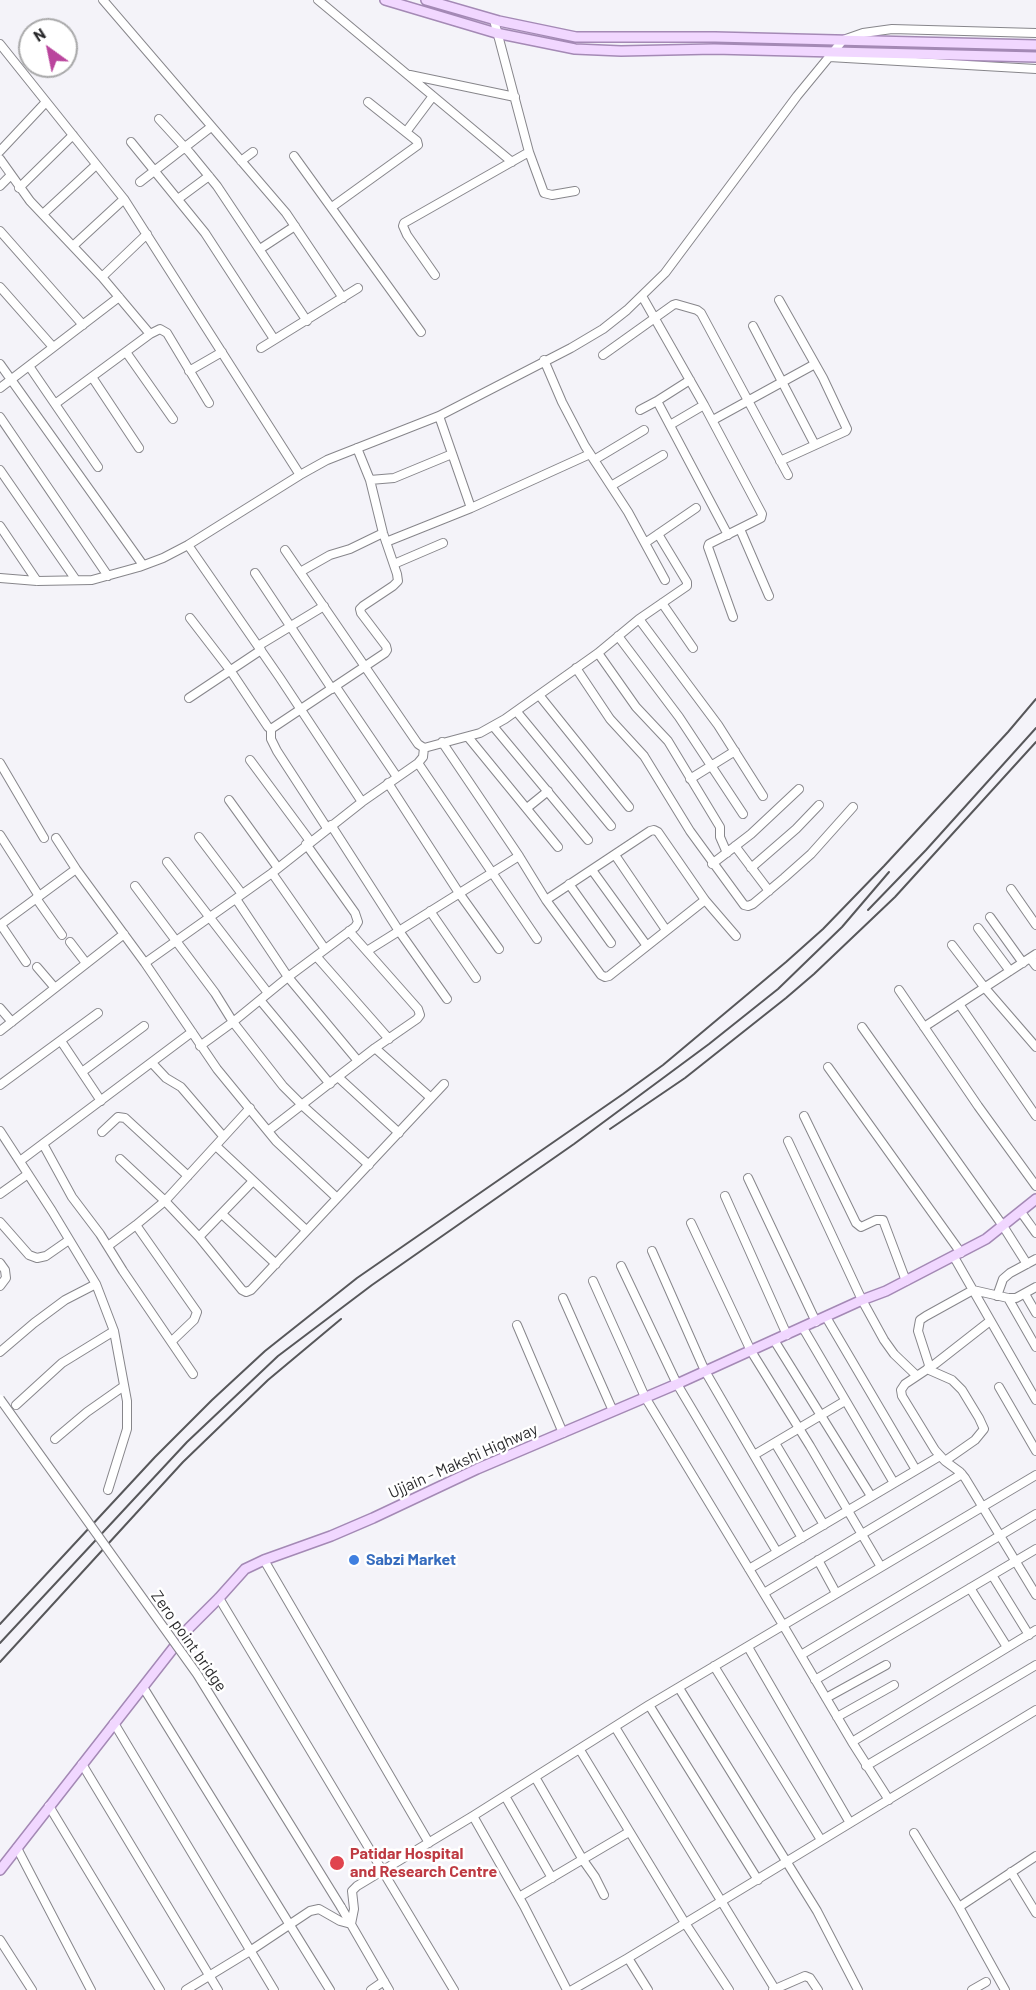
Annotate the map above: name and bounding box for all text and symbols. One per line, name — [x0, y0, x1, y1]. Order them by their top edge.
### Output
north arrow — [18, 18, 78, 78]
text: N — [29, 23, 49, 45]
street label: Ujjain - Makshi Highway — [385, 1419, 541, 1503]
place label: Sabzi Market — [366, 1550, 456, 1570]
marker: Sabzi Market — [347, 1553, 361, 1567]
street label: Zero point bridge — [147, 1587, 231, 1695]
place label: Patidar Hospital and Research Centre — [350, 1844, 497, 1882]
marker: Patidar Hospital and Research Centre — [328, 1854, 346, 1872]

